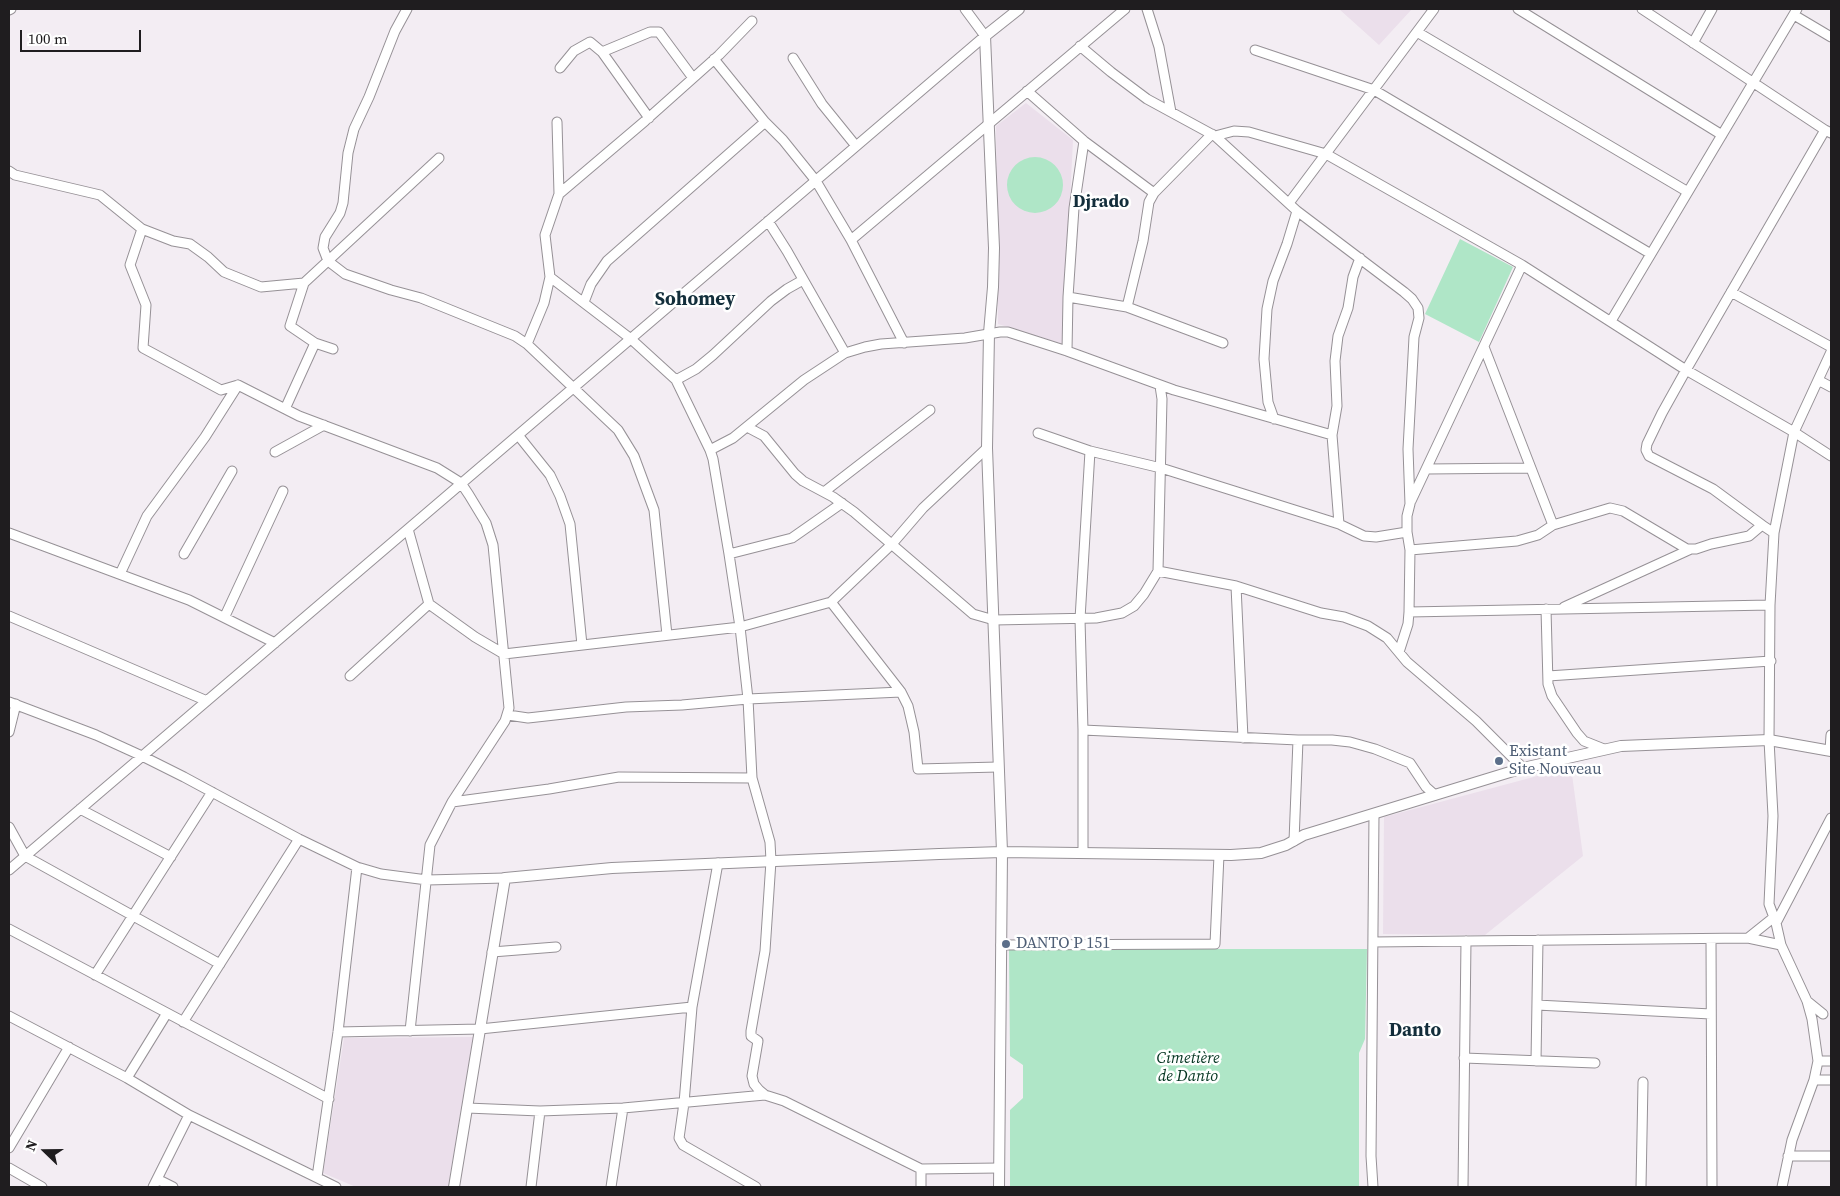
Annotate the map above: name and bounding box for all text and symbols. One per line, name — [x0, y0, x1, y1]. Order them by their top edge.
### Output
scale bar — [22, 20, 144, 52]
text: 100 m — [28, 28, 68, 49]
district label: Djrado — [1073, 191, 1129, 213]
district label: Sohomey — [655, 289, 735, 311]
place label: Existant Site Nouveau — [1509, 742, 1601, 780]
marker: Existant Site Nouveau — [1493, 755, 1505, 767]
place label: DANTO P 151 — [1016, 934, 1110, 954]
marker: DANTO P 151 — [1000, 938, 1012, 950]
district label: Danto — [1389, 1020, 1441, 1042]
park label: Cimetière de Danto — [1156, 1049, 1220, 1087]
north arrow — [20, 1126, 70, 1176]
text: N — [20, 1137, 42, 1154]

